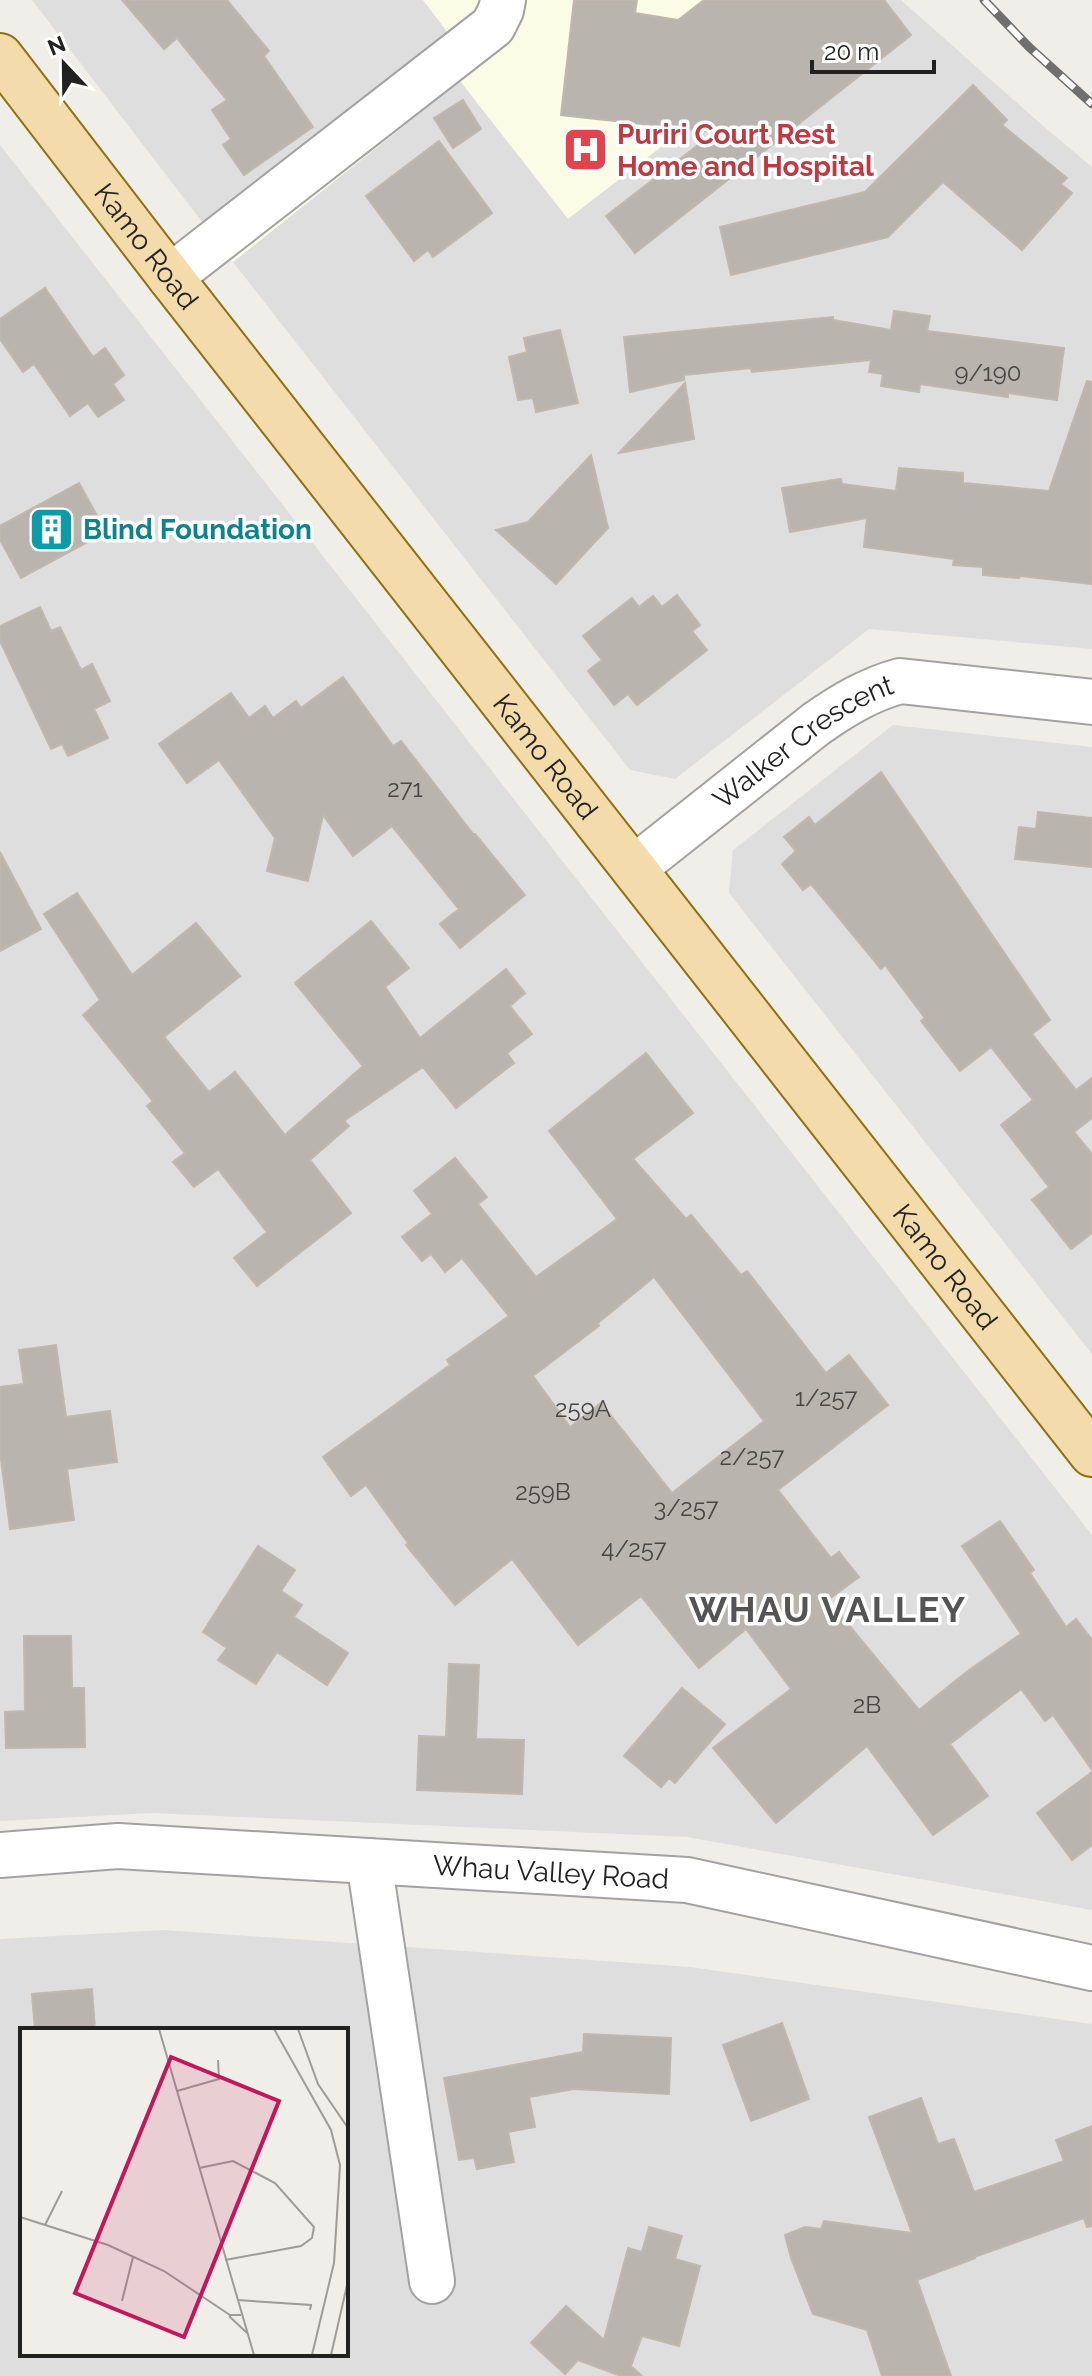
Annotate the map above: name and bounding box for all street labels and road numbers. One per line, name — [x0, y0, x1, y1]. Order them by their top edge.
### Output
street label: Kamo Road — [87, 177, 205, 316]
street label: Walker Crescent — [707, 668, 898, 816]
street label: Kamo Road — [486, 688, 605, 826]
street label: Kamo Road — [886, 1198, 1004, 1336]
street label: Whau Valley Road — [432, 1849, 670, 1896]

